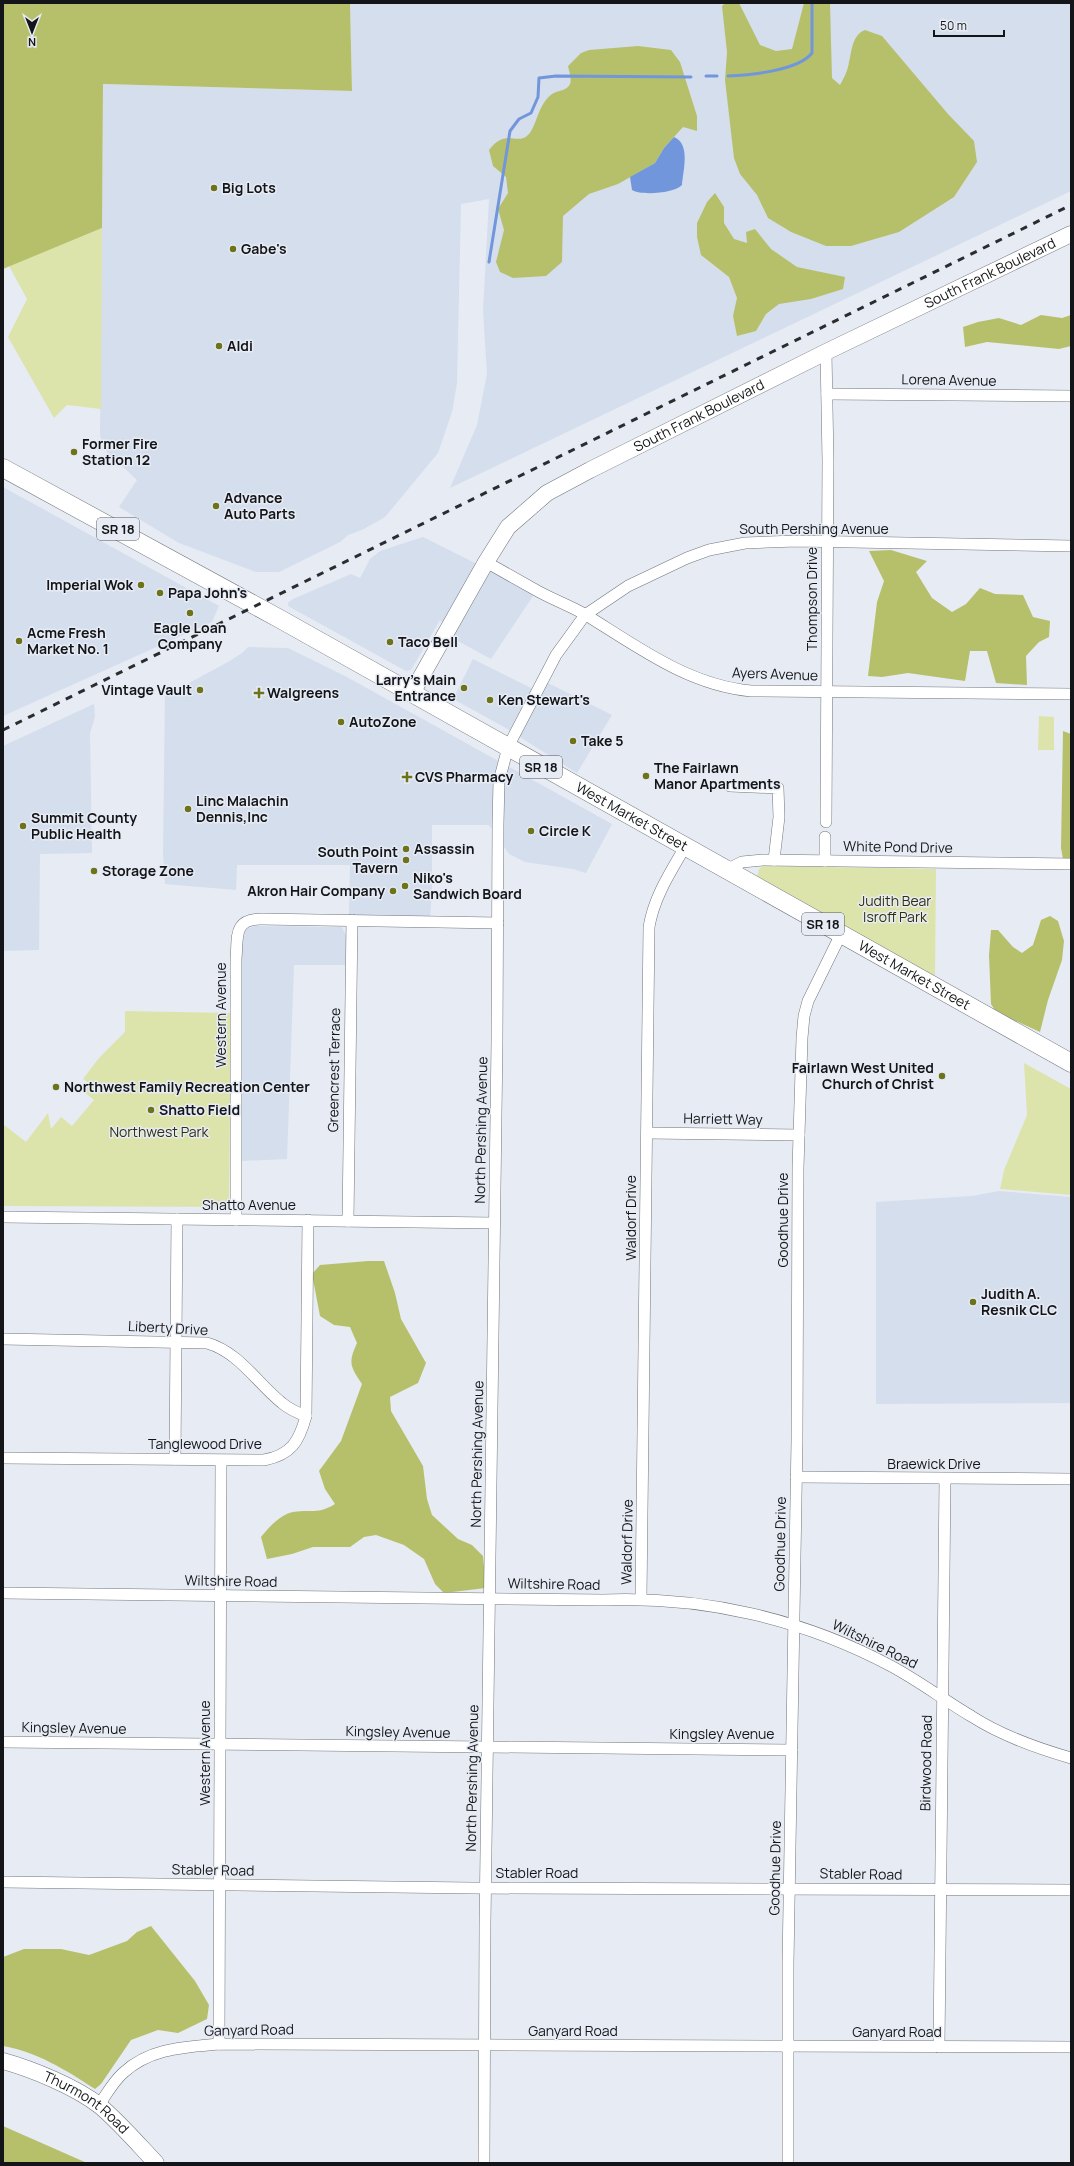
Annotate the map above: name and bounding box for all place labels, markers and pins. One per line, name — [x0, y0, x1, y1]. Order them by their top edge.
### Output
place label: Big Lots — [222, 178, 276, 197]
marker: Big Lots — [209, 183, 219, 193]
place label: Gabe's — [241, 239, 287, 258]
marker: Gabe's — [228, 244, 238, 254]
place label: Aldi — [227, 336, 253, 355]
marker: Aldi — [214, 341, 224, 351]
place label: Former Fire Station 12 — [82, 434, 158, 469]
marker: Former Fire Station 12 — [69, 447, 79, 457]
place label: Advance Auto Parts — [224, 488, 296, 523]
marker: Advance Auto Parts — [211, 501, 221, 511]
place label: Imperial Wok — [46, 575, 133, 594]
marker: Imperial Wok — [136, 580, 146, 590]
place label: Papa John's — [168, 583, 247, 602]
marker: Papa John's — [155, 588, 165, 598]
marker: Eagle Loan Company — [185, 608, 195, 618]
place label: Eagle Loan Company — [154, 618, 226, 653]
place label: Acme Fresh Market No. 1 — [27, 623, 109, 658]
place label: Taco Bell — [398, 632, 458, 651]
marker: Acme Fresh Market No. 1 — [14, 636, 24, 646]
marker: Taco Bell — [385, 637, 395, 647]
place label: Larry's Main Entrance — [376, 670, 456, 705]
place label: Vintage Vault — [102, 680, 192, 699]
place label: Walgreens — [267, 683, 339, 702]
marker: Larry's Main Entrance — [459, 683, 469, 693]
marker: Vintage Vault — [195, 685, 205, 695]
marker: Walgreens — [254, 688, 264, 698]
place label: Ken Stewart's — [498, 690, 590, 709]
marker: Ken Stewart's — [485, 695, 495, 705]
place label: AutoZone — [349, 712, 416, 731]
marker: AutoZone — [336, 717, 346, 727]
place label: Take 5 — [581, 731, 623, 750]
marker: Take 5 — [568, 736, 578, 746]
place label: The Fairlawn Manor Apartments — [654, 758, 781, 793]
place label: CVS Pharmacy — [415, 767, 514, 786]
marker: The Fairlawn Manor Apartments — [641, 771, 651, 781]
marker: CVS Pharmacy — [402, 772, 412, 782]
place label: Linc Malachin Dennis,Inc — [196, 791, 288, 826]
marker: Linc Malachin Dennis,Inc — [183, 804, 193, 814]
place label: Summit County Public Health — [31, 808, 137, 843]
marker: Summit County Public Health — [18, 821, 28, 831]
place label: Circle K — [539, 821, 592, 840]
marker: Circle K — [526, 826, 536, 836]
place label: Assassin — [414, 839, 474, 858]
place label: South Point Tavern — [318, 842, 398, 877]
marker: Assassin — [401, 844, 411, 854]
marker: South Point Tavern — [401, 855, 411, 865]
place label: Storage Zone — [102, 861, 194, 880]
marker: Storage Zone — [89, 866, 99, 876]
place label: Niko's Sandwich Board — [413, 868, 522, 903]
place label: Akron Hair Company — [247, 881, 385, 900]
marker: Niko's Sandwich Board — [400, 881, 410, 891]
marker: Akron Hair Company — [388, 886, 398, 896]
place label: Fairlawn West United Church of Christ — [792, 1058, 934, 1093]
marker: Fairlawn West United Church of Christ — [937, 1071, 947, 1081]
place label: Northwest Family Recreation Center — [64, 1077, 310, 1096]
marker: Northwest Family Recreation Center — [51, 1082, 61, 1092]
place label: Shatto Field — [159, 1100, 240, 1119]
marker: Shatto Field — [146, 1105, 156, 1115]
place label: Judith A. Resnik CLC — [981, 1284, 1057, 1319]
marker: Judith A. Resnik CLC — [968, 1297, 978, 1307]

